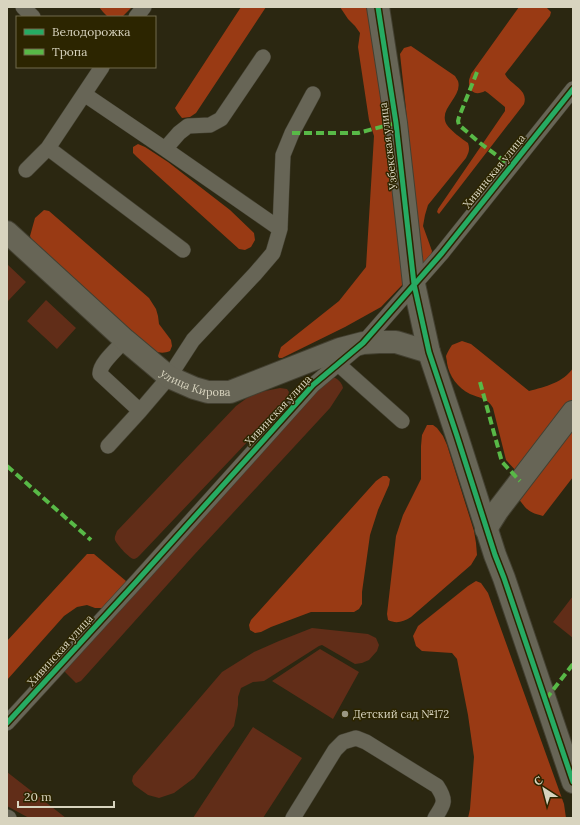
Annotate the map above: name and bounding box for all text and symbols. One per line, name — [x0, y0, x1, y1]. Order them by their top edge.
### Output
legend — [16, 16, 156, 68]
text: Велодорожка — [52, 24, 130, 39]
text: Тропа — [52, 44, 87, 59]
street label: Узбекская улица — [376, 101, 400, 191]
street label: Хивинская улица — [460, 131, 528, 211]
street label: улица Кирова — [157, 366, 231, 399]
street label: Хивинская улица — [242, 372, 315, 448]
street label: Хивинская улица — [24, 611, 96, 689]
place label: Детский сад №172 — [353, 707, 449, 721]
marker: Детский сад №172 — [340, 709, 350, 719]
north arrow — [524, 769, 564, 809]
text: С — [531, 773, 546, 789]
scale bar — [18, 783, 114, 809]
text: 20 m — [24, 789, 52, 804]

